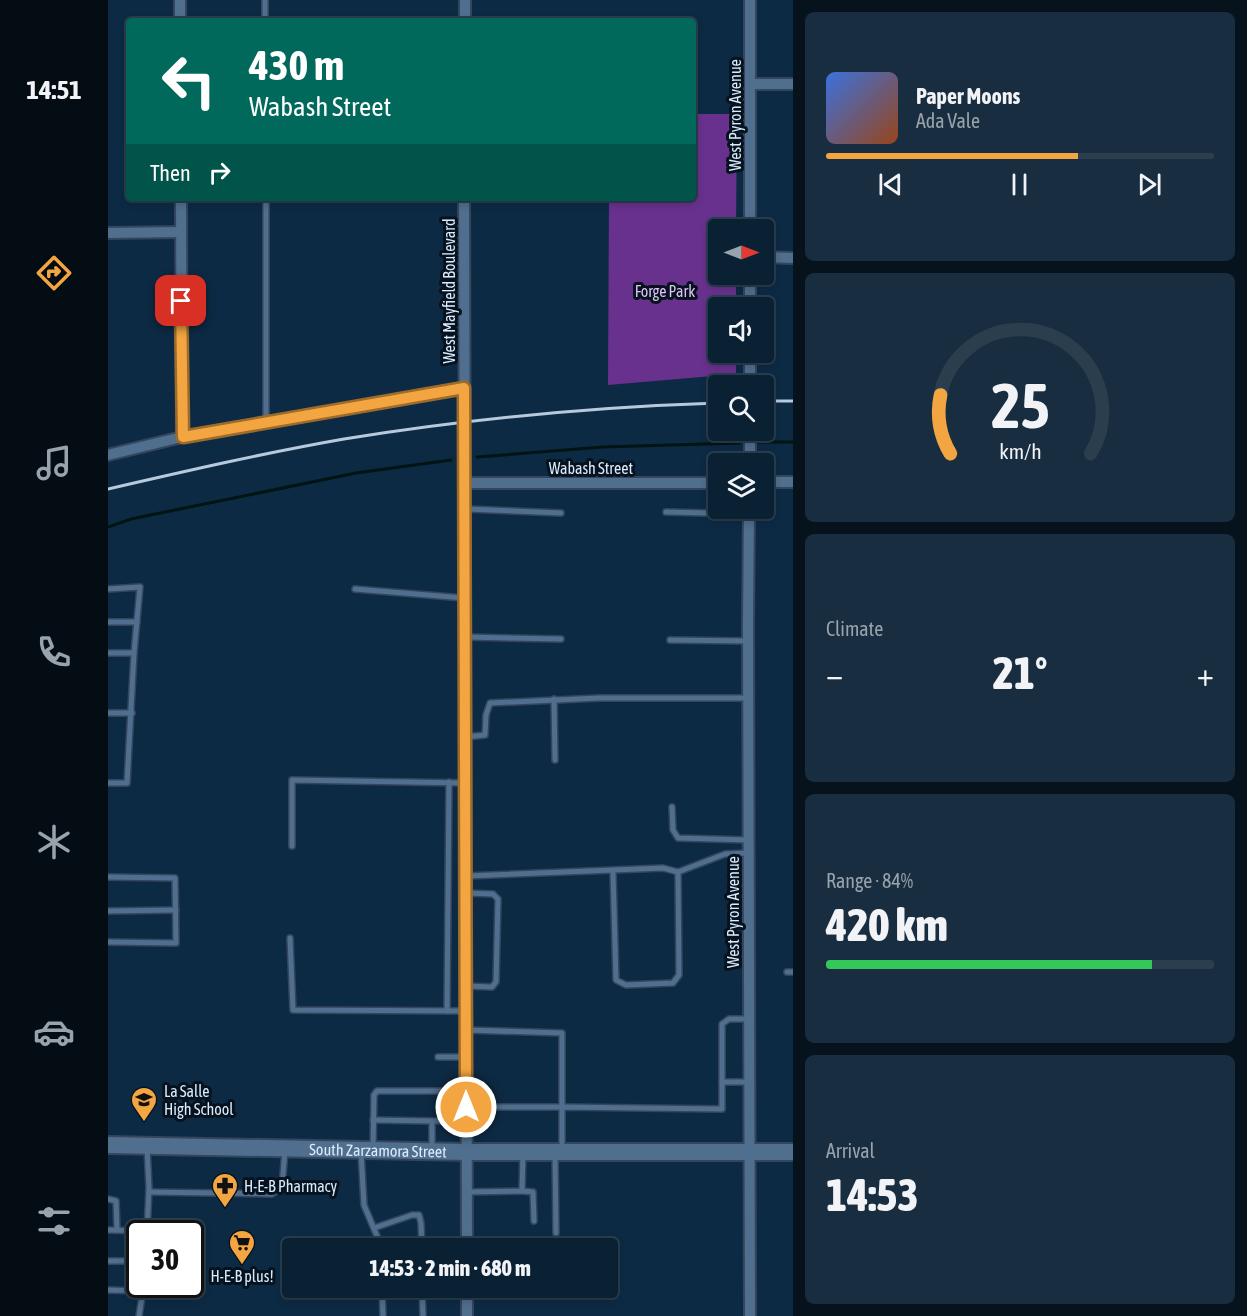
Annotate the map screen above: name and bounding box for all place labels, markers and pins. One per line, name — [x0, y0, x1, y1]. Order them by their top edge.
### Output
pin — [155, 275, 206, 326]
place label: La Salle High School — [164, 1082, 234, 1119]
school or university icon: La Salle High School — [129, 1085, 159, 1123]
pharmacy icon: H-E-B Pharmacy — [210, 1171, 240, 1209]
place label: H-E-B Pharmacy — [244, 1177, 338, 1196]
supermarket icon: H-E-B plus! — [227, 1228, 257, 1266]
place label: H-E-B plus! — [210, 1267, 274, 1286]

